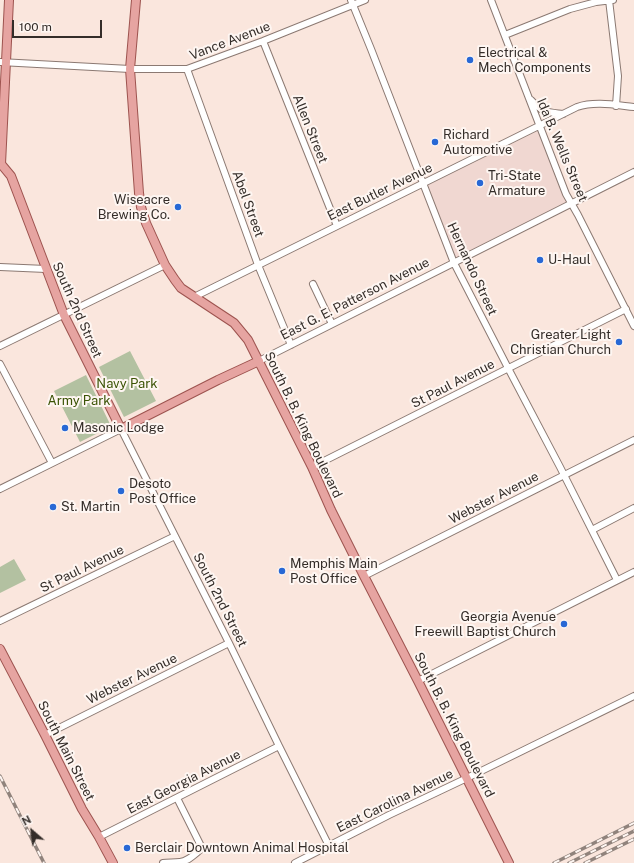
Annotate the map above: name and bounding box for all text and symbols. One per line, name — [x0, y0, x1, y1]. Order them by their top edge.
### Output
scale bar — [14, 12, 104, 38]
street label: Vance Avenue — [187, 18, 273, 64]
text: 100 m — [19, 20, 52, 34]
place label: Electrical & Mech Components — [478, 45, 591, 76]
marker: Electrical & Mech Components — [465, 55, 475, 65]
street label: Allen Street — [289, 92, 331, 166]
street label: Ida B. Wells Street — [533, 96, 591, 204]
place label: Richard Automotive — [443, 127, 512, 158]
marker: Richard Automotive — [430, 137, 440, 147]
street label: East Butler Avenue — [325, 160, 435, 224]
place label: Tri-State Armature — [488, 168, 545, 199]
street label: Abel Street — [229, 169, 267, 239]
marker: Tri-State Armature — [475, 178, 485, 188]
place label: Wiseacre Brewing Co. — [98, 192, 170, 223]
marker: Wiseacre Brewing Co. — [173, 202, 183, 212]
street label: Hernando Street — [444, 220, 500, 318]
place label: U-Haul — [548, 252, 591, 268]
street label: East G. E. Patterson Avenue — [278, 255, 432, 343]
marker: U-Haul — [535, 255, 545, 265]
street label: South 2nd Street — [49, 260, 105, 360]
place label: Greater Light Christian Church — [510, 327, 611, 358]
marker: Greater Light Christian Church — [614, 337, 624, 347]
street label: South B. B. King Boulevard — [261, 349, 345, 501]
street label: St Paul Avenue — [409, 356, 497, 412]
park label: Navy Park — [96, 376, 158, 392]
park label: Army Park — [47, 393, 111, 409]
place label: Masonic Lodge — [73, 420, 164, 436]
marker: Masonic Lodge — [60, 423, 70, 433]
street label: Webster Avenue — [447, 469, 541, 527]
place label: Desoto Post Office — [129, 476, 196, 507]
marker: Desoto Post Office — [116, 486, 126, 496]
place label: St. Martin — [61, 499, 120, 515]
marker: St. Martin — [48, 502, 58, 512]
street label: St Paul Avenue — [38, 542, 126, 596]
street label: South 2nd Street — [190, 550, 250, 650]
place label: Memphis Main Post Office — [290, 556, 378, 587]
marker: Memphis Main Post Office — [277, 566, 287, 576]
place label: Georgia Avenue Freewill Baptist Church — [415, 609, 556, 640]
marker: Georgia Avenue Freewill Baptist Church — [559, 619, 569, 629]
street label: Webster Avenue — [84, 650, 180, 708]
street label: South B. B. King Boulevard — [411, 650, 497, 800]
street label: South Main Street — [34, 699, 98, 803]
street label: East Georgia Avenue — [125, 747, 243, 817]
street label: East Carolina Avenue — [334, 766, 456, 836]
north arrow — [12, 811, 52, 851]
text: N — [20, 813, 33, 828]
place label: Berclair Downtown Animal Hospital — [135, 840, 349, 856]
marker: Berclair Downtown Animal Hospital — [122, 843, 132, 853]

